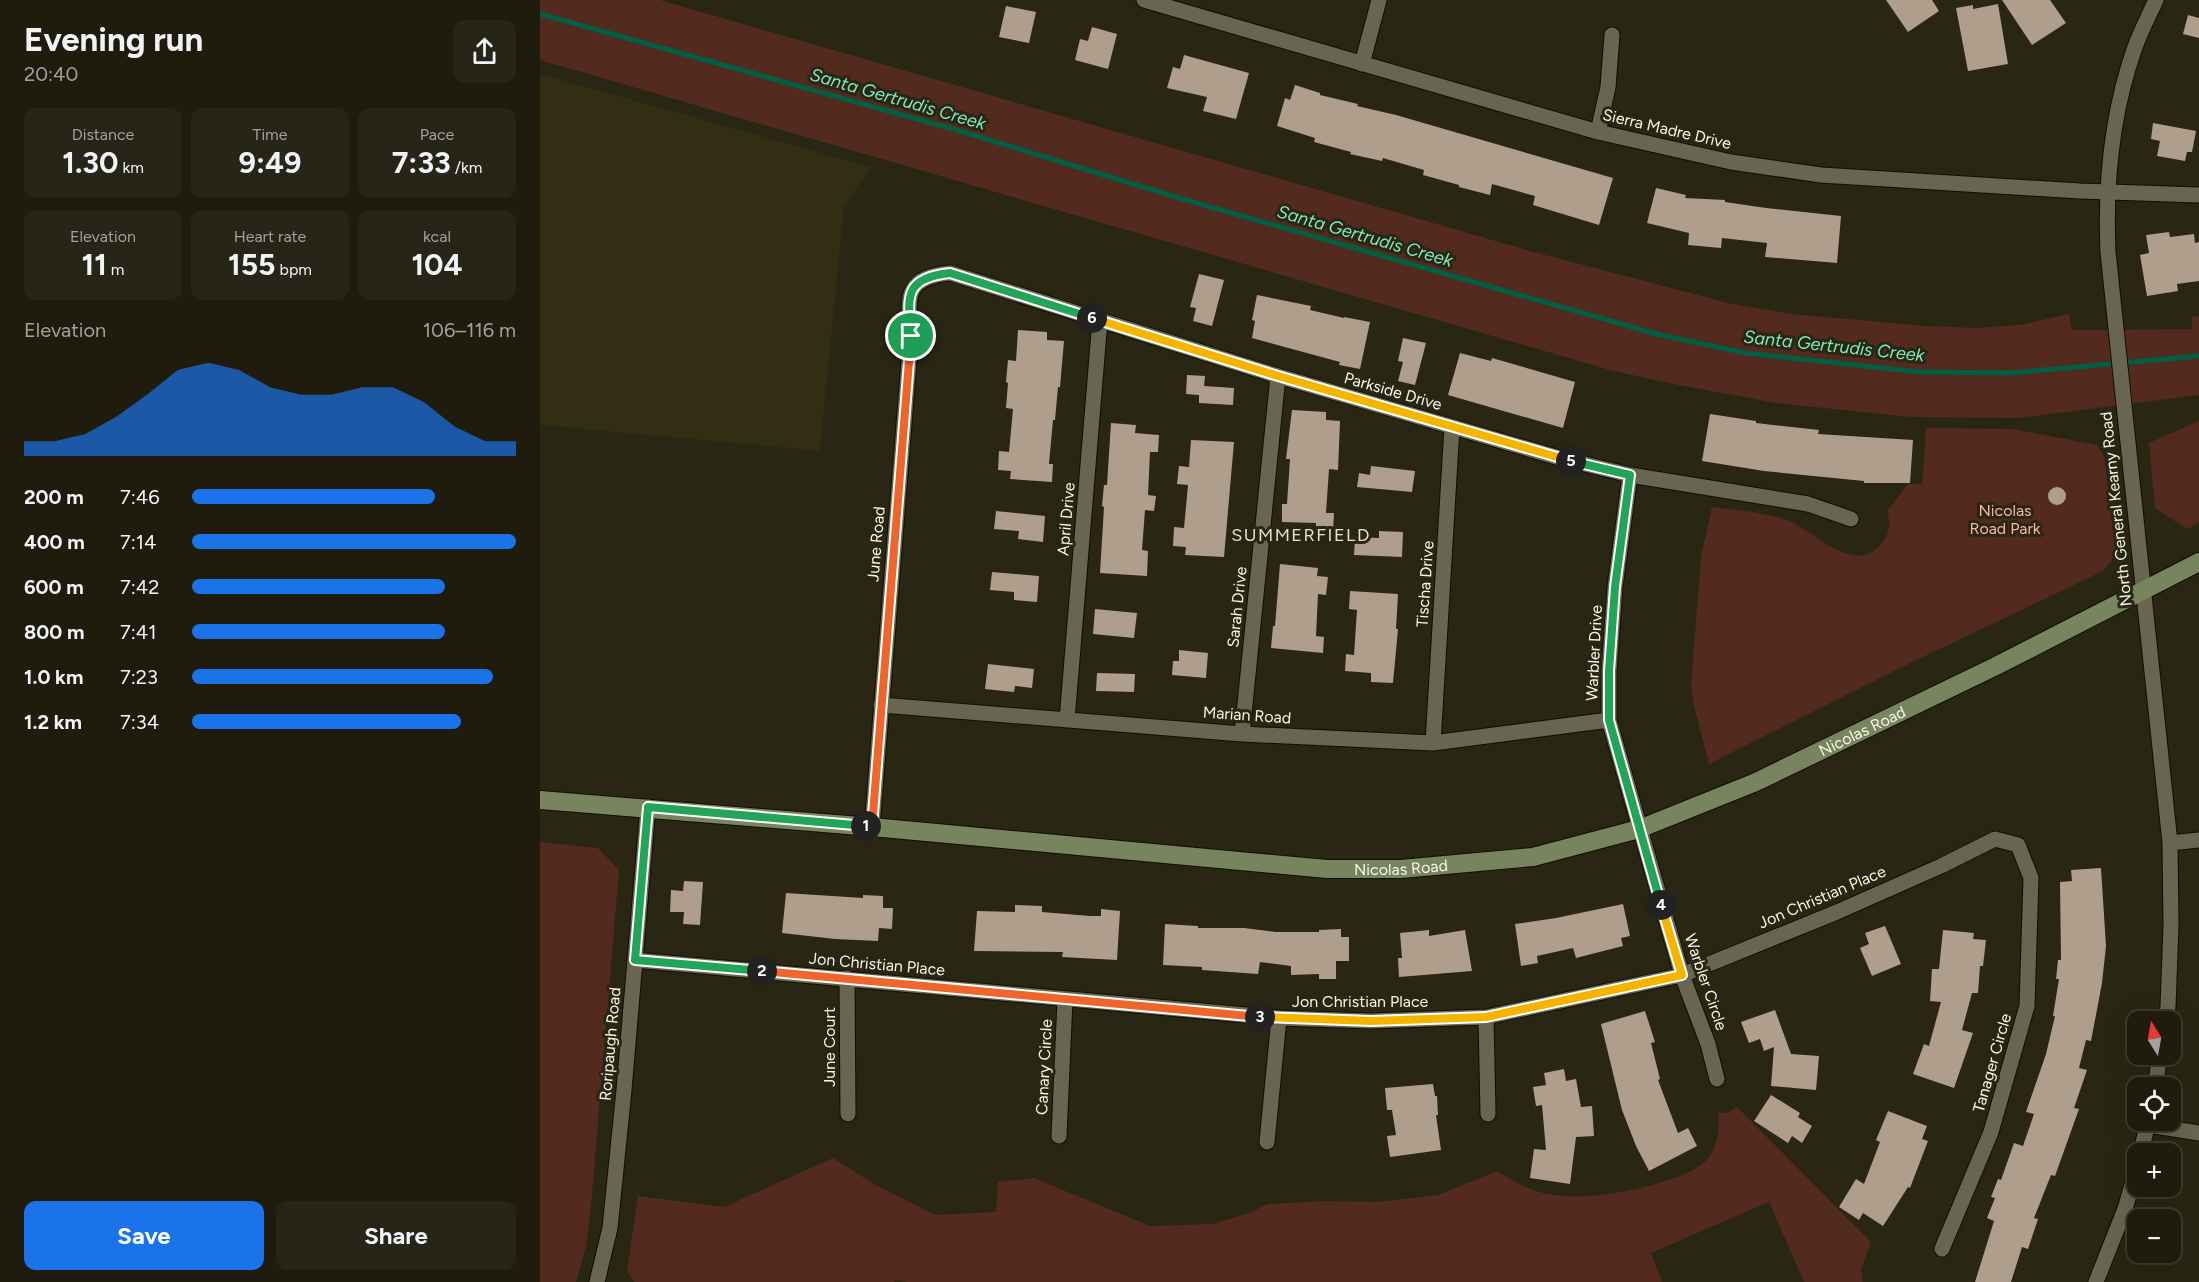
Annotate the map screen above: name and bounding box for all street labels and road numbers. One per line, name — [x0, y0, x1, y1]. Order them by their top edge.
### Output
street label: Sierra Madre Drive — [1601, 105, 1733, 153]
street label: Parkside Drive — [1342, 368, 1444, 414]
street label: North General Kearny Road — [2096, 411, 2136, 607]
street label: April Drive — [1053, 481, 1079, 557]
street label: June Road — [863, 506, 889, 582]
street label: Tischa Drive — [1412, 540, 1438, 628]
street label: Sarah Drive — [1223, 565, 1251, 648]
street label: Warbler Drive — [1582, 604, 1606, 702]
street label: Marian Road — [1202, 702, 1292, 728]
street label: Nicolas Road — [1816, 702, 1908, 760]
street label: Nicolas Road — [1354, 855, 1449, 879]
street label: Jon Christian Place — [1755, 861, 1889, 932]
street label: Warbler Circle — [1681, 931, 1731, 1033]
street label: Jon Christian Place — [808, 949, 946, 979]
street label: Roripaugh Road — [596, 986, 624, 1102]
street label: Jon Christian Place — [1292, 992, 1429, 1011]
street label: June Court — [820, 1007, 839, 1087]
street label: Tanager Circle — [1969, 1011, 2015, 1115]
street label: Canary Circle — [1032, 1018, 1056, 1116]

